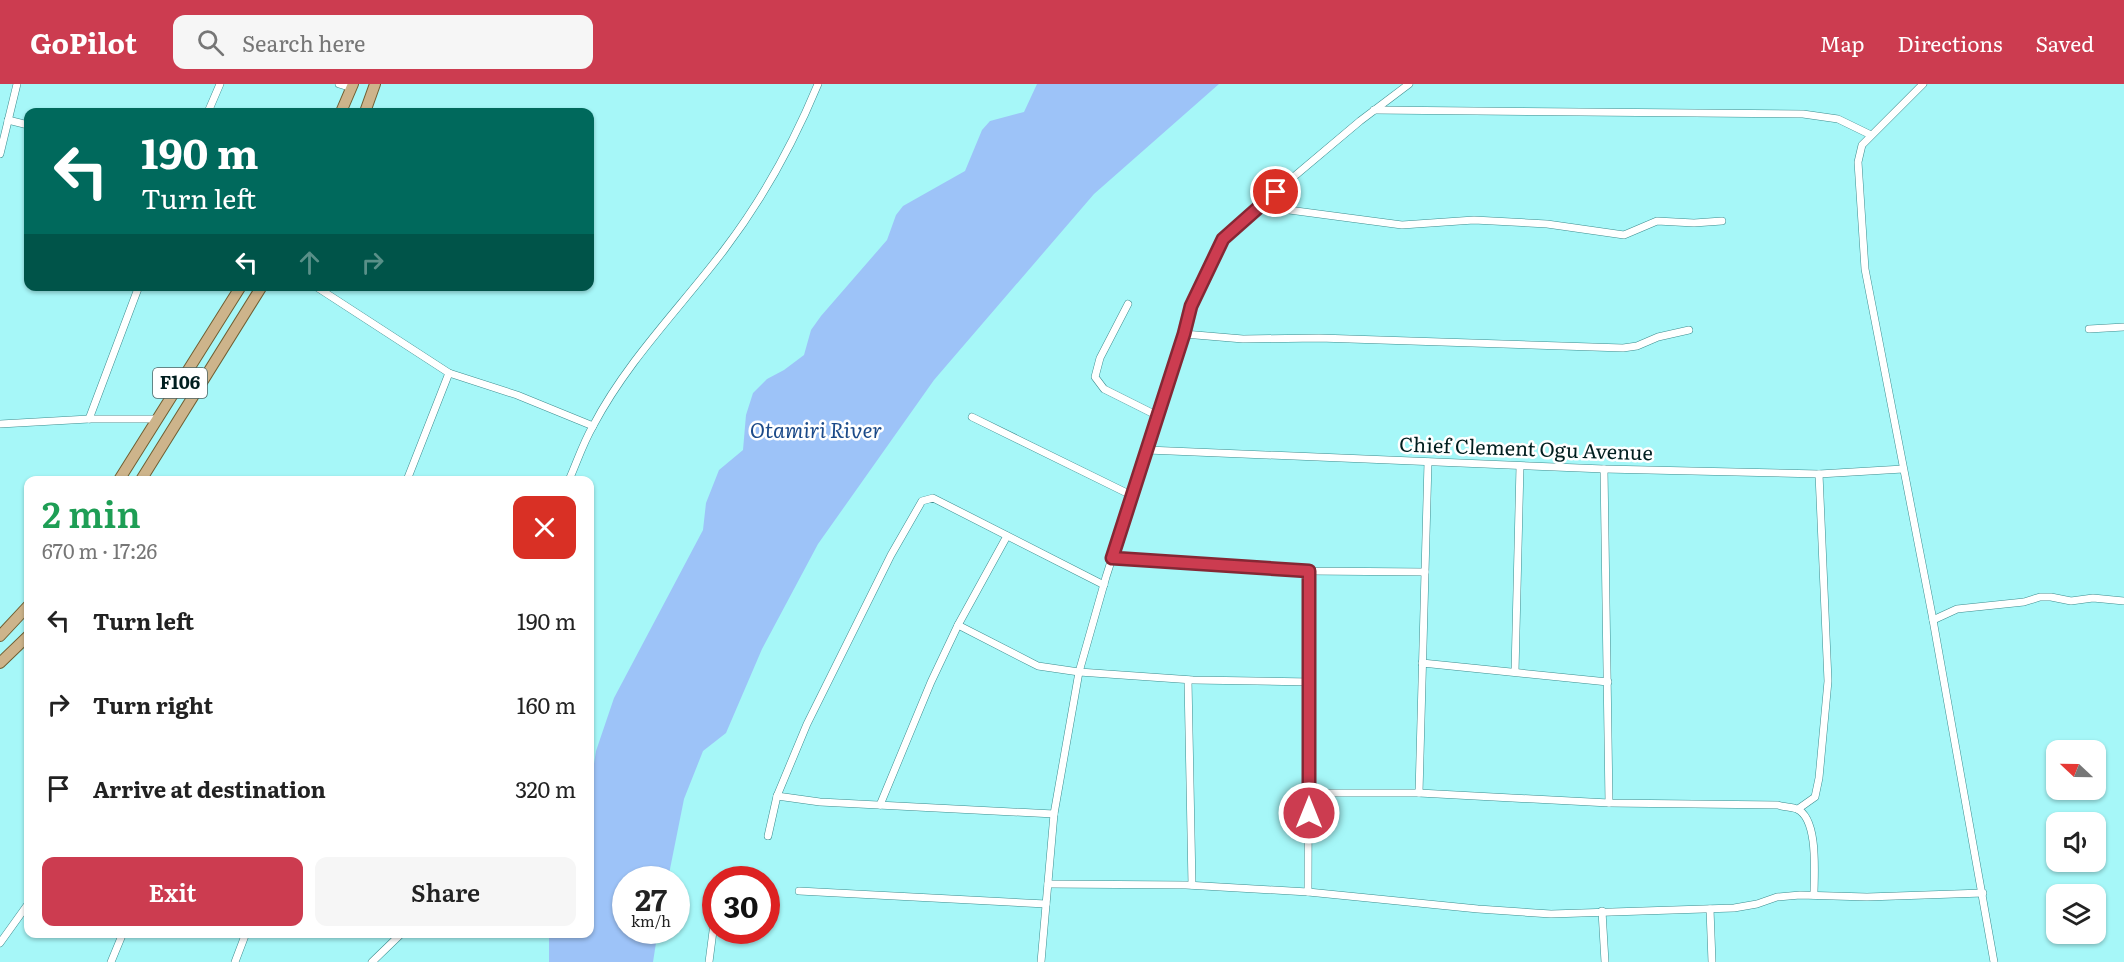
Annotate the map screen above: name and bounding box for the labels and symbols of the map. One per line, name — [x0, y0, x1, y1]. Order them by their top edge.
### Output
pin — [1250, 166, 1301, 217]
road number: F106 — [153, 368, 207, 398]
water label: Otamiri River — [750, 413, 882, 444]
street label: Chief Clement Ogu Avenue — [1399, 428, 1653, 466]
north arrow — [2046, 740, 2106, 800]
position arrow — [1277, 781, 1341, 845]
speed limit sign: 30 — [702, 866, 780, 944]

